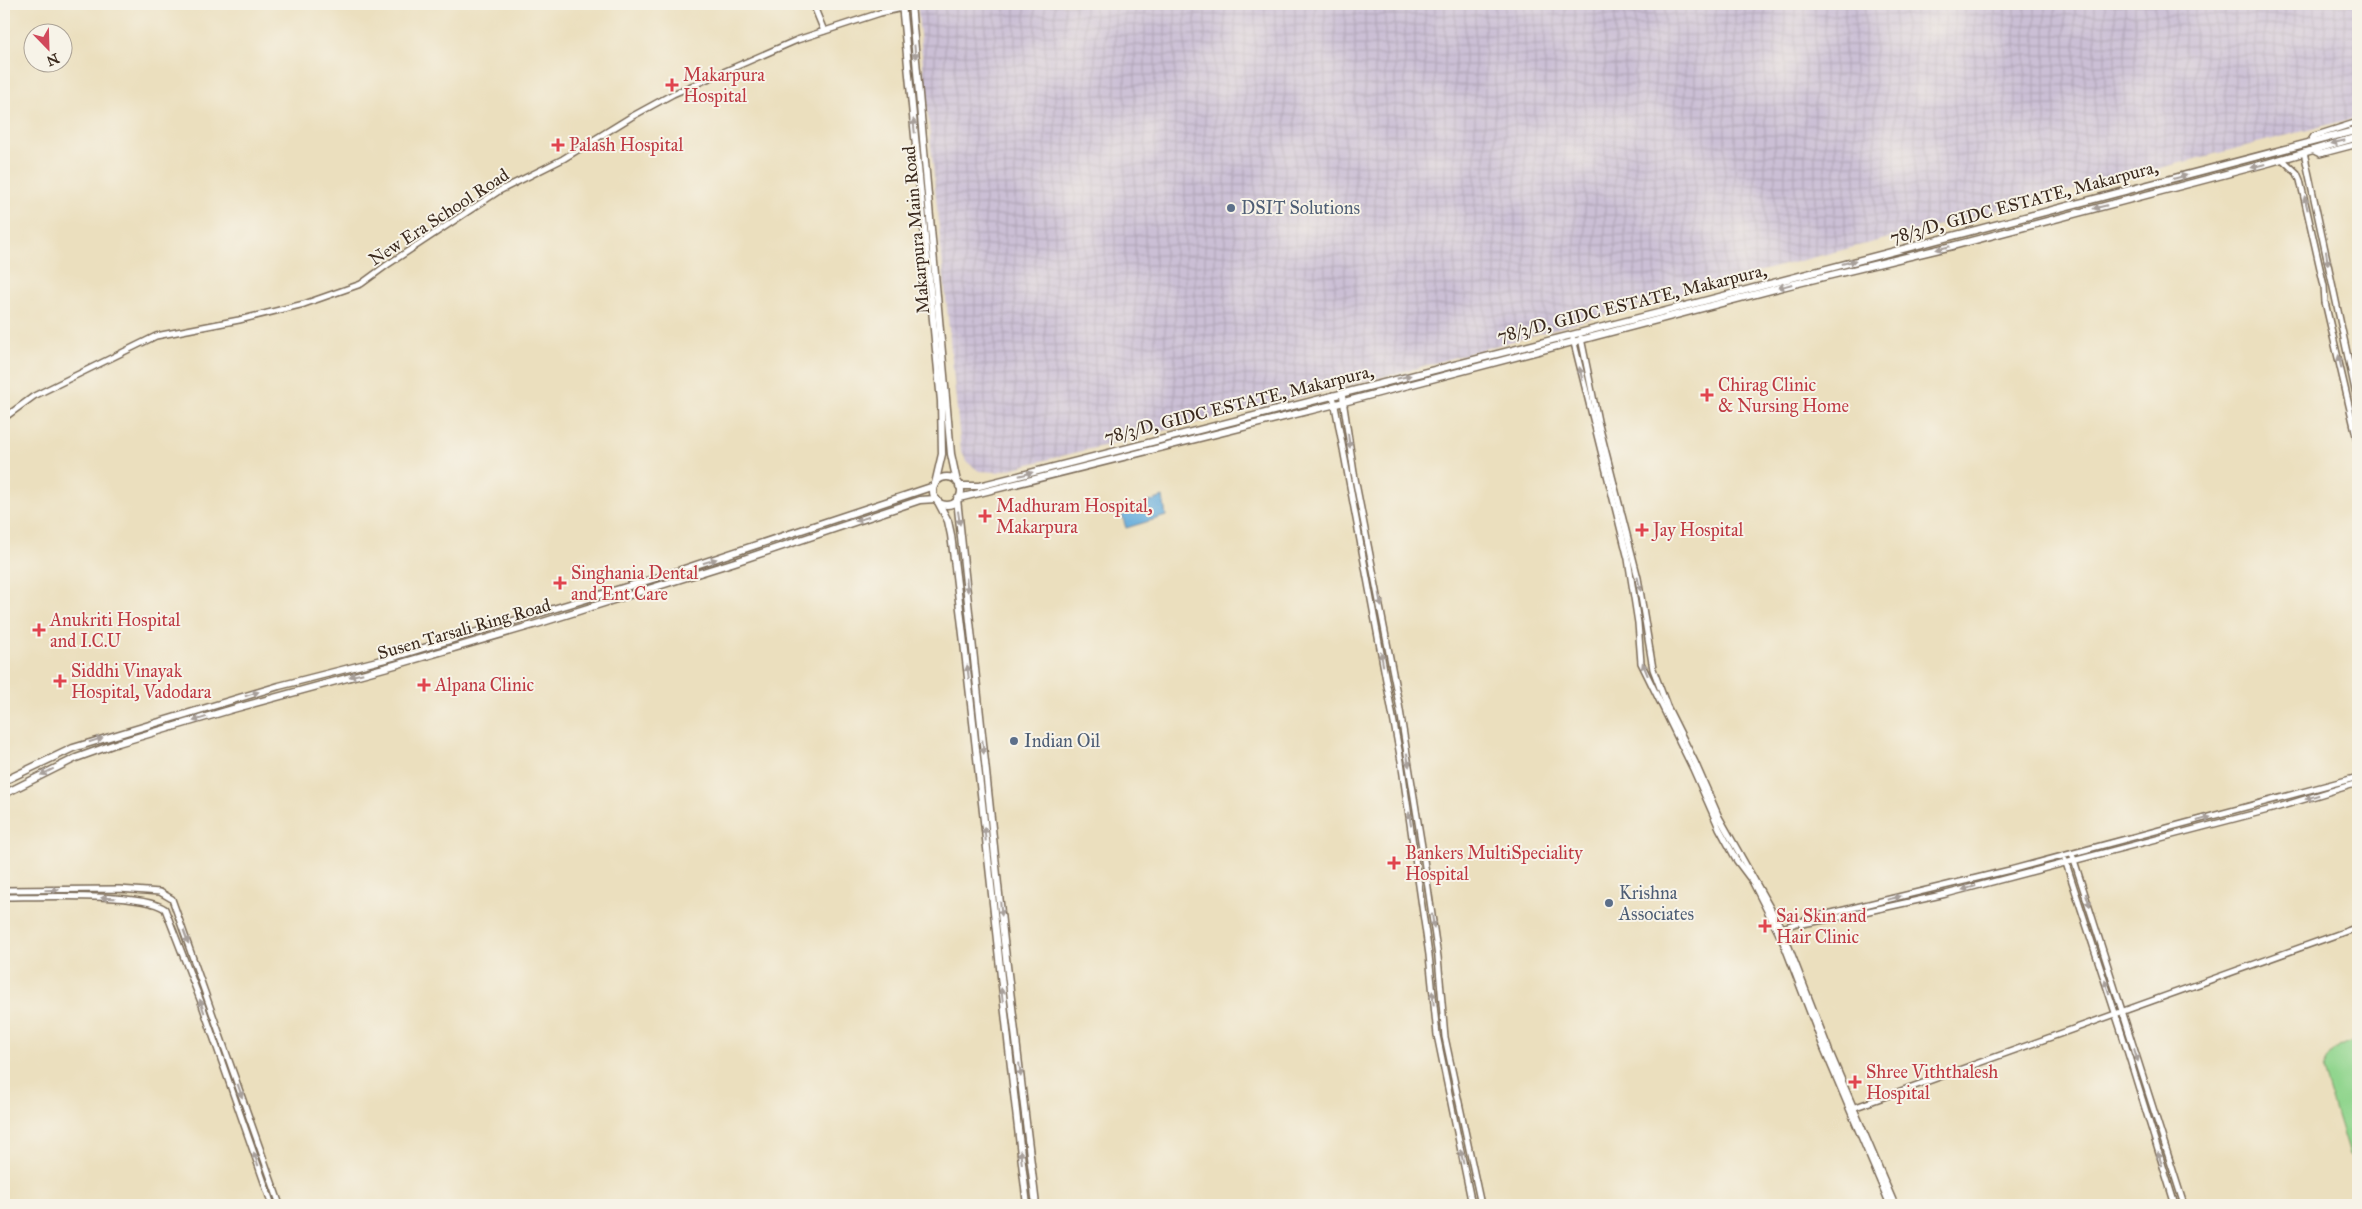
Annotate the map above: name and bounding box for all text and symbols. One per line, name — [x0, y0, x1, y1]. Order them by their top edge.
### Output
north arrow — [22, 22, 72, 72]
one-way arrow — [911, 45, 919, 61]
text: N — [44, 49, 62, 70]
place label: Makarpura Hospital — [683, 64, 765, 107]
marker: Makarpura Hospital — [665, 78, 679, 92]
one-way arrow — [910, 118, 918, 134]
place label: Palash Hospital — [569, 134, 683, 156]
marker: Palash Hospital — [551, 138, 565, 152]
one-way arrow — [2331, 138, 2346, 146]
street label: Makarpura Main Road — [898, 145, 934, 315]
street label: 78/3/D, GIDC ESTATE, Makarpura, — [1887, 155, 2161, 248]
one-way arrow — [2250, 162, 2265, 170]
street label: New Era School Road — [365, 163, 513, 271]
one-way arrow — [2173, 173, 2188, 181]
one-way arrow — [2302, 196, 2310, 211]
place label: DSIT Solutions — [1241, 197, 1360, 219]
marker: DSIT Solutions — [1225, 202, 1237, 214]
one-way arrow — [2093, 203, 2108, 211]
one-way arrow — [1936, 244, 1951, 252]
one-way arrow — [2323, 251, 2331, 267]
one-way arrow — [1842, 258, 1857, 266]
street label: 78/3/D, GIDC ESTATE, Makarpura, — [1495, 259, 1769, 347]
one-way arrow — [1778, 283, 1793, 291]
one-way arrow — [2336, 355, 2344, 370]
street label: 78/3/D, GIDC ESTATE, Makarpura, — [1102, 360, 1376, 448]
one-way arrow — [1577, 367, 1585, 382]
one-way arrow — [1396, 373, 1411, 381]
place label: Chirag Clinic & Nursing Home — [1718, 374, 1849, 418]
marker: Chirag Clinic & Nursing Home — [1700, 388, 1714, 402]
one-way arrow — [1346, 433, 1354, 449]
one-way arrow — [1018, 470, 1033, 478]
place label: Madhuram Hospital, Makarpura — [996, 495, 1153, 538]
marker: Madhuram Hospital, Makarpura — [978, 509, 992, 523]
one-way arrow — [955, 511, 963, 527]
one-way arrow — [855, 516, 870, 523]
place label: Jay Hospital — [1651, 519, 1744, 542]
marker: Jay Hospital — [1635, 523, 1649, 537]
one-way arrow — [703, 556, 718, 564]
place label: Singhania Dental and Ent Care — [571, 562, 699, 605]
marker: Singhania Dental and Ent Care — [553, 576, 567, 590]
one-way arrow — [1635, 577, 1643, 592]
one-way arrow — [963, 578, 971, 594]
one-way arrow — [1376, 593, 1384, 609]
street label: Susen Tarsali Ring Road — [375, 594, 553, 665]
place label: Anukriti Hospital and I.C.U — [49, 609, 180, 652]
marker: Anukriti Hospital and I.C.U — [32, 623, 46, 637]
one-way arrow — [1378, 651, 1386, 667]
place label: Siddhi Vinayak Hospital, Vadodara — [71, 660, 212, 703]
one-way arrow — [1640, 662, 1648, 676]
one-way arrow — [964, 664, 972, 680]
one-way arrow — [349, 671, 364, 679]
marker: Siddhi Vinayak Hospital, Vadodara — [53, 674, 67, 688]
place label: Alpana Clinic — [434, 674, 535, 696]
marker: Alpana Clinic — [417, 678, 431, 692]
one-way arrow — [244, 689, 259, 697]
one-way arrow — [192, 715, 207, 723]
place label: Indian Oil — [1024, 730, 1100, 752]
marker: Indian Oil — [1008, 735, 1020, 747]
one-way arrow — [89, 736, 104, 744]
one-way arrow — [980, 739, 988, 755]
one-way arrow — [1405, 753, 1413, 769]
one-way arrow — [39, 768, 54, 776]
one-way arrow — [2304, 794, 2319, 801]
one-way arrow — [1406, 811, 1414, 827]
one-way arrow — [2197, 814, 2212, 822]
one-way arrow — [981, 826, 989, 842]
place label: Bankers MultiSpeciality Hospital — [1405, 842, 1583, 885]
marker: Bankers MultiSpeciality Hospital — [1387, 856, 1401, 870]
place label: Krishna Associates — [1618, 882, 1694, 925]
one-way arrow — [1961, 884, 1976, 892]
one-way arrow — [45, 886, 61, 894]
one-way arrow — [2084, 893, 2092, 908]
one-way arrow — [100, 894, 116, 902]
one-way arrow — [1887, 894, 1902, 902]
marker: Krishna Associates — [1603, 897, 1615, 909]
one-way arrow — [997, 901, 1005, 917]
place label: Sai Skin and Hair Clinic — [1776, 905, 1866, 948]
one-way arrow — [1429, 913, 1437, 929]
marker: Sai Skin and Hair Clinic — [1758, 919, 1772, 933]
one-way arrow — [183, 930, 191, 945]
one-way arrow — [2102, 979, 2110, 994]
one-way arrow — [998, 987, 1006, 1003]
one-way arrow — [1429, 989, 1437, 1005]
one-way arrow — [198, 998, 205, 1013]
one-way arrow — [2132, 1048, 2140, 1063]
place label: Shree Viththalesh Hospital — [1866, 1061, 1998, 1104]
one-way arrow — [1016, 1062, 1024, 1078]
marker: Shree Viththalesh Hospital — [1848, 1075, 1862, 1089]
one-way arrow — [237, 1083, 244, 1098]
one-way arrow — [1017, 1149, 1025, 1165]
one-way arrow — [1458, 1150, 1466, 1165]
one-way arrow — [251, 1151, 259, 1166]
one-way arrow — [2156, 1151, 2164, 1166]

